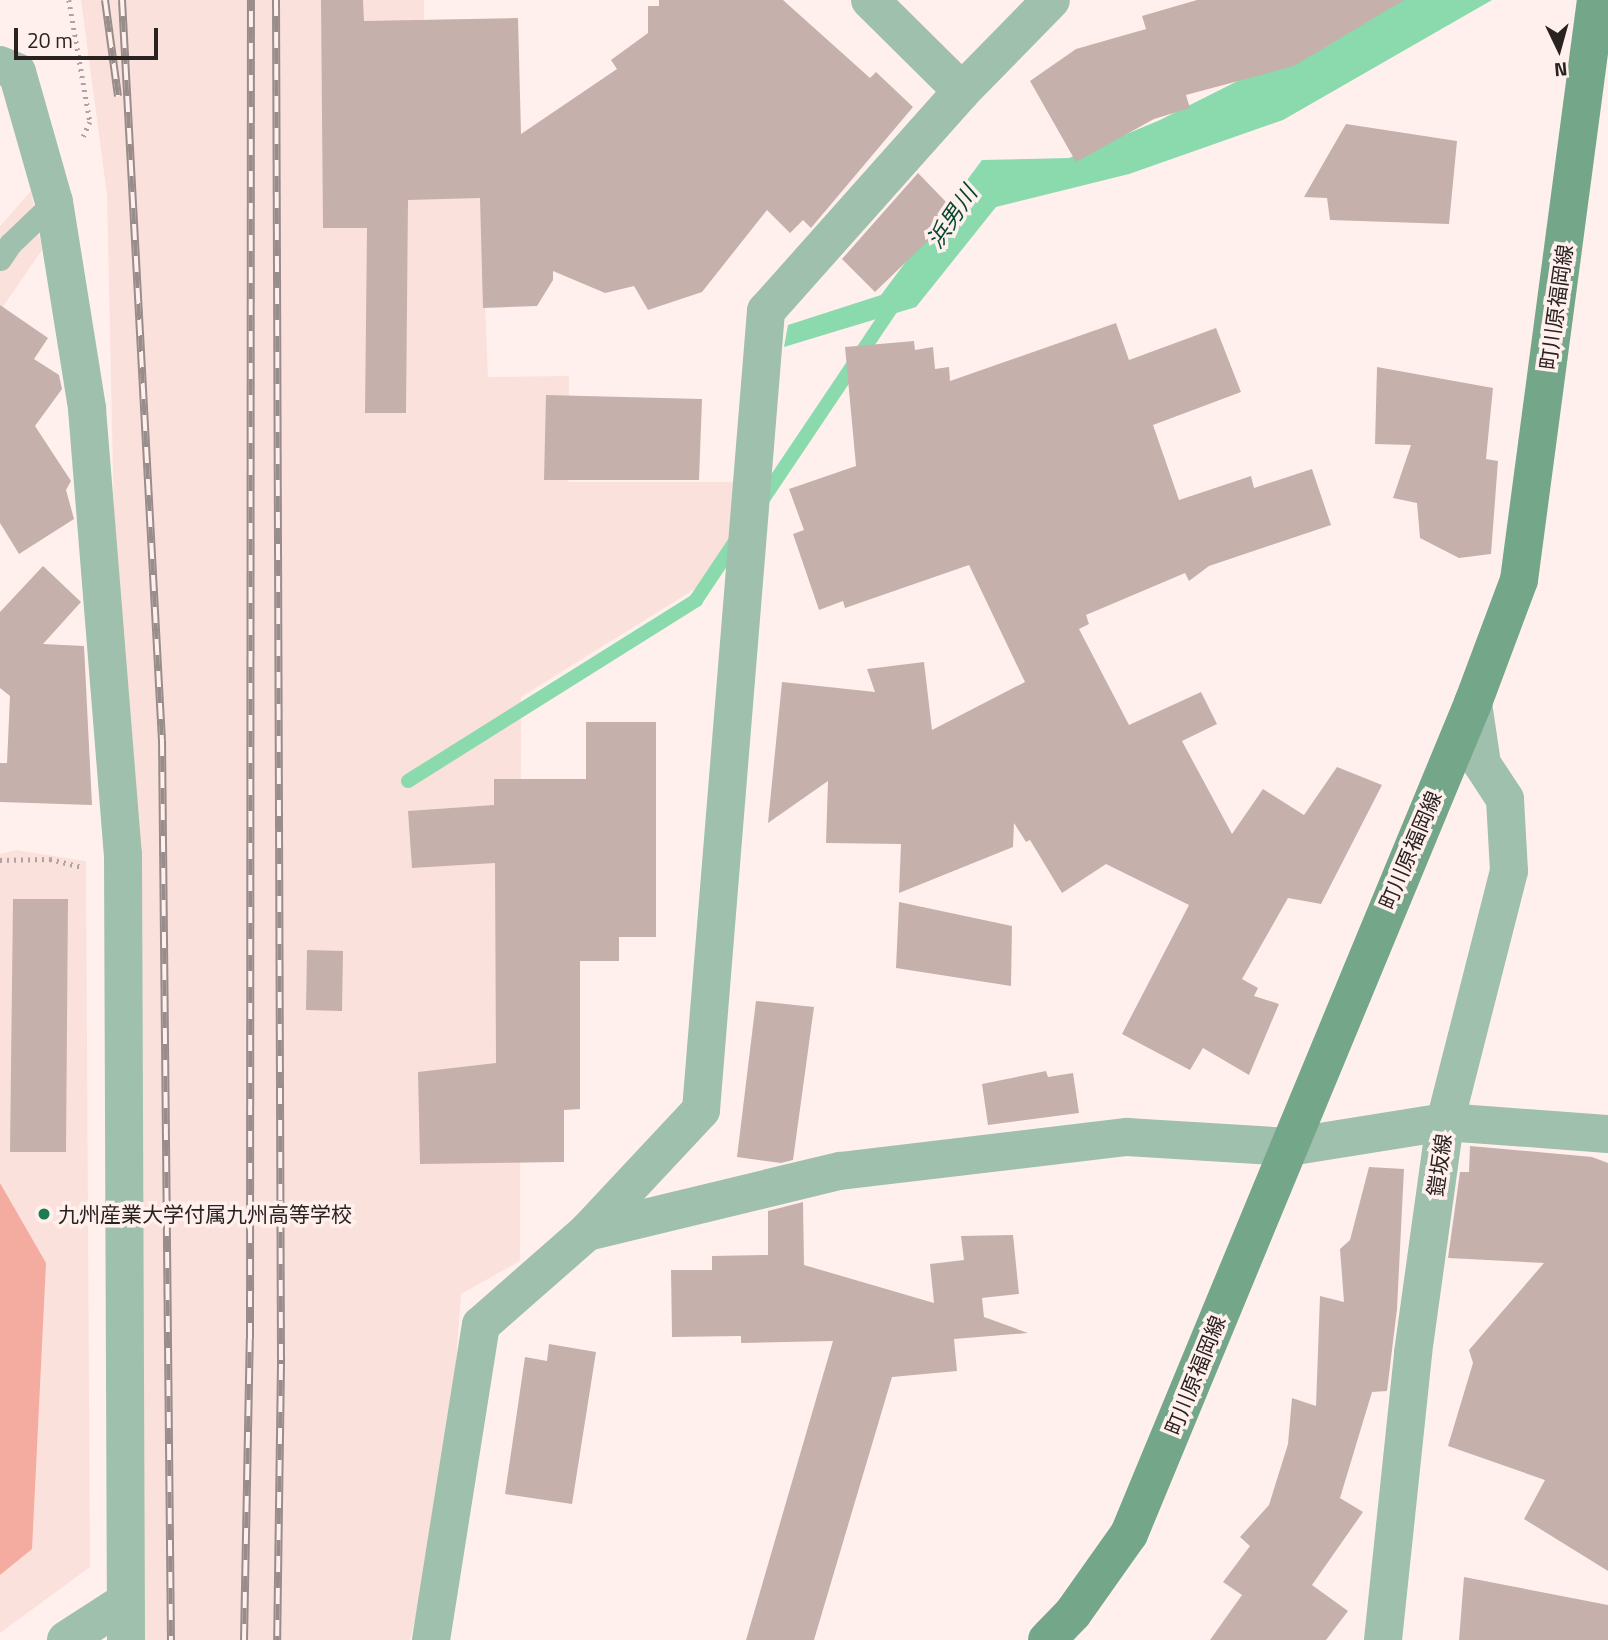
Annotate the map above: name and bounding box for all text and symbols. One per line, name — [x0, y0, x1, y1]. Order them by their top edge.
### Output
scale bar — [18, 14, 161, 58]
north arrow — [1524, 14, 1594, 84]
text: 20 m — [27, 24, 73, 56]
text: N — [1553, 55, 1569, 85]
water label: 浜男川 — [921, 181, 983, 253]
street label: 町川原福岡線 — [1535, 243, 1577, 371]
street label: 町川原福岡線 — [1374, 787, 1446, 913]
street label: 鎧坂線 — [1422, 1132, 1456, 1198]
place label: 九州産業大学付属九州高等学校 — [58, 1201, 352, 1227]
marker: 九州産業大学付属九州高等学校 — [36, 1206, 52, 1222]
street label: 町川原福岡線 — [1160, 1312, 1230, 1438]

